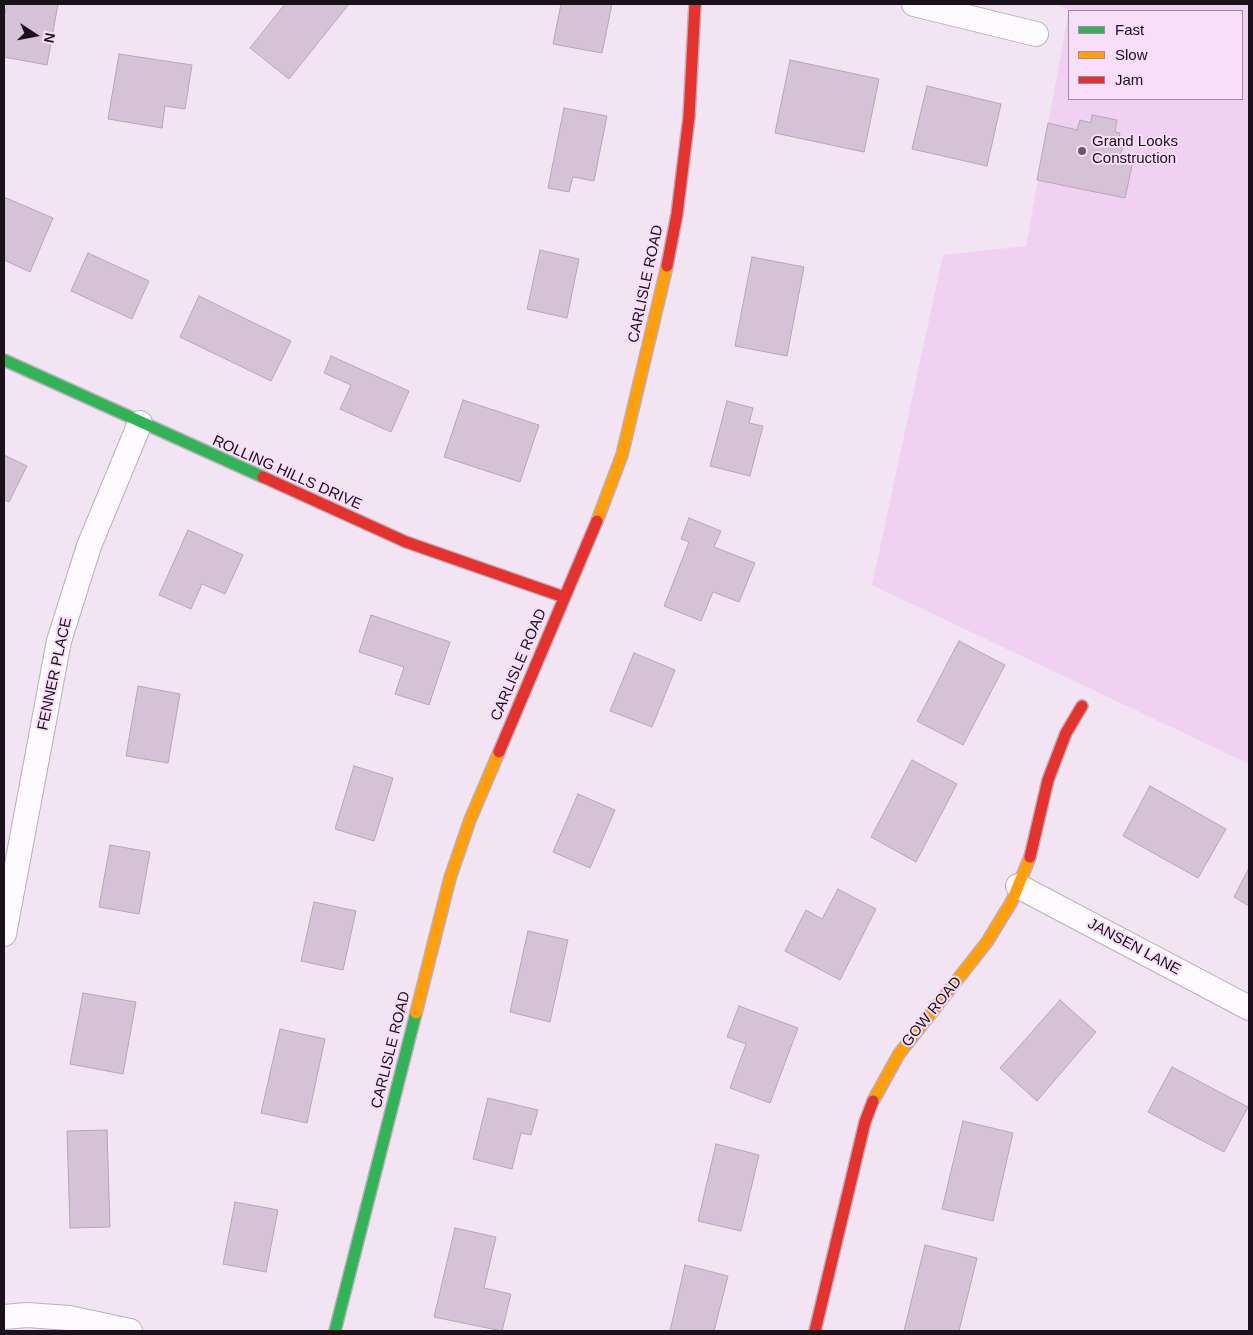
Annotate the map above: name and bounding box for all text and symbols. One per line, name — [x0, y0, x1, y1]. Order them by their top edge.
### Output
north arrow — [10, 10, 60, 60]
legend — [1068, 10, 1243, 100]
text: Fast — [1115, 21, 1144, 38]
text: N — [41, 31, 59, 44]
text: Slow — [1115, 46, 1148, 63]
text: Jam — [1115, 71, 1143, 88]
place label: Grand Looks Construction — [1092, 133, 1178, 168]
marker: Grand Looks Construction — [1076, 145, 1088, 157]
street label: CARLISLE ROAD — [625, 223, 667, 345]
street label: ROLLING HILLS DRIVE — [209, 432, 365, 514]
street label: CARLISLE ROAD — [487, 606, 551, 724]
street label: FENNER PLACE — [34, 616, 76, 732]
street label: JANSEN LANE — [1085, 915, 1183, 979]
street label: GOW ROAD — [898, 973, 966, 1051]
street label: CARLISLE ROAD — [368, 990, 414, 1110]

